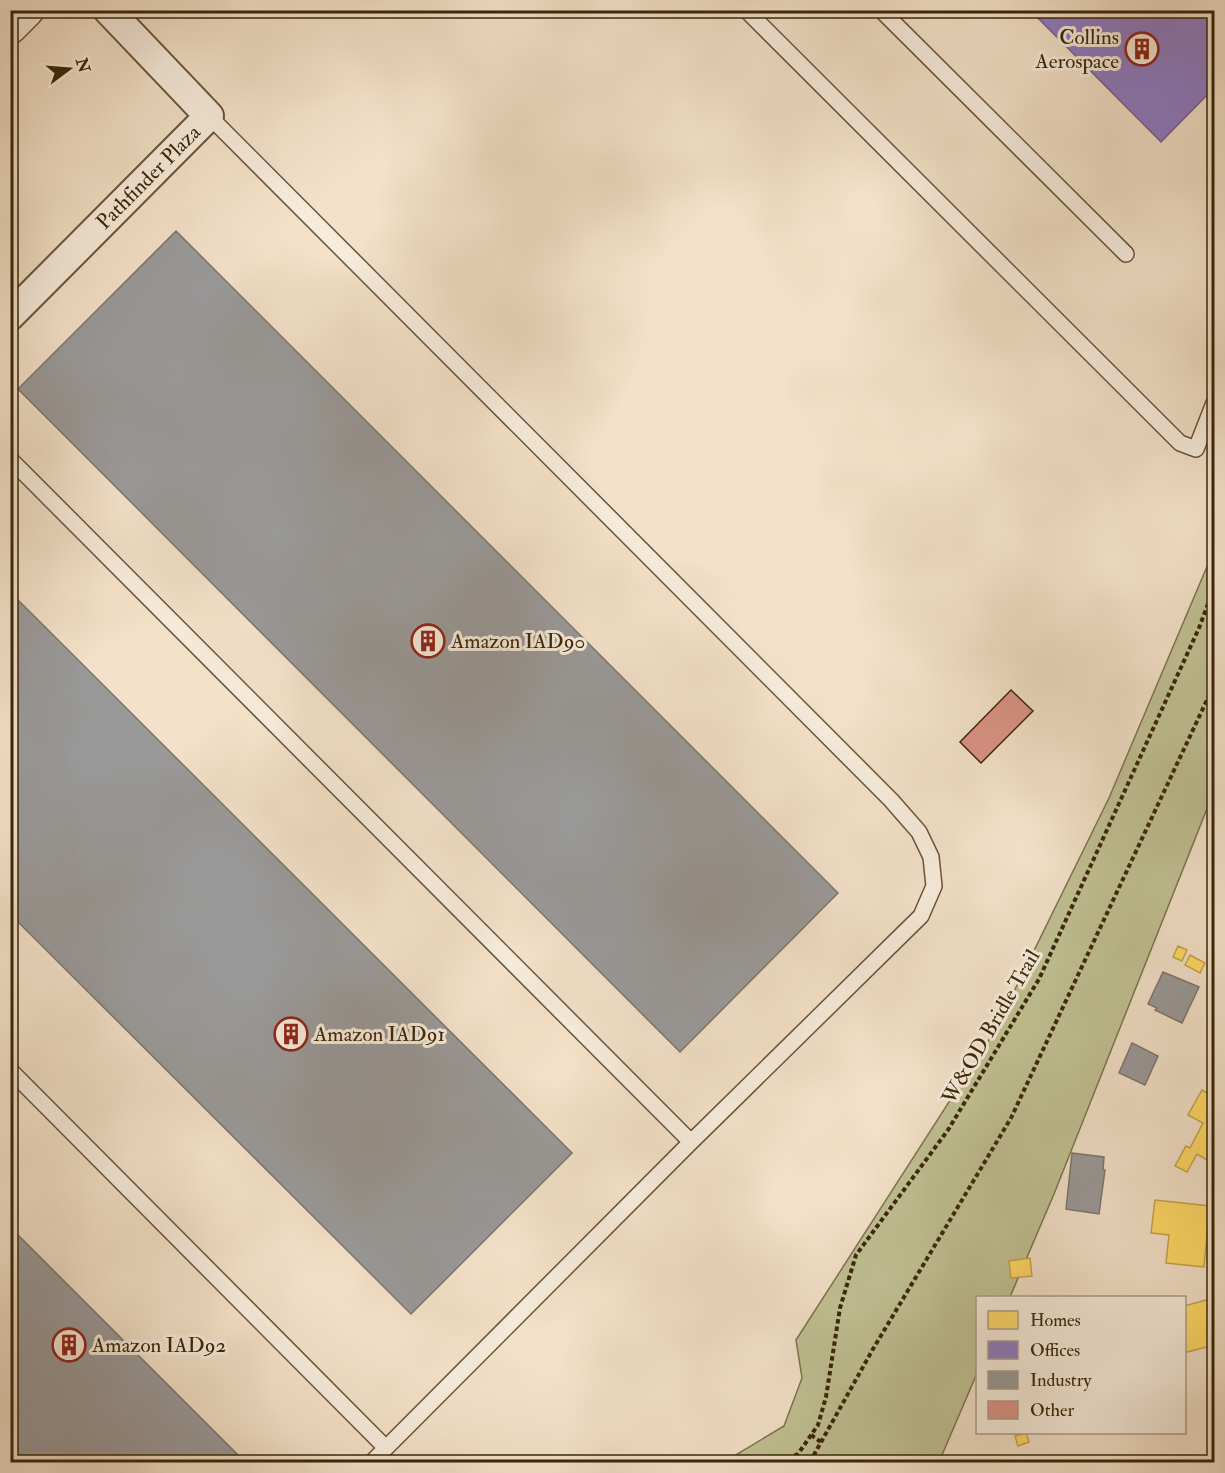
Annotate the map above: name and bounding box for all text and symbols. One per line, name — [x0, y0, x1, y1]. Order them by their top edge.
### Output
place label: Collins Aerospace — [1034, 24, 1119, 75]
building icon: Collins Aerospace — [1124, 31, 1160, 67]
north arrow — [39, 39, 99, 99]
text: N — [71, 55, 94, 75]
street label: Pathfinder Plaza — [90, 119, 206, 235]
building icon: Amazon IAD90 — [410, 623, 446, 659]
place label: Amazon IAD90 — [450, 628, 585, 655]
street label: W&OD Bridle Trail — [935, 944, 1046, 1110]
building icon: Amazon IAD91 — [273, 1016, 309, 1052]
place label: Amazon IAD91 — [313, 1021, 445, 1048]
legend — [976, 1296, 1186, 1434]
text: Homes — [1030, 1309, 1081, 1332]
building icon: Amazon IAD92 — [51, 1327, 87, 1363]
place label: Amazon IAD92 — [91, 1332, 226, 1359]
text: Offices — [1030, 1339, 1080, 1362]
text: Industry — [1030, 1369, 1092, 1392]
text: Other — [1030, 1399, 1074, 1422]

